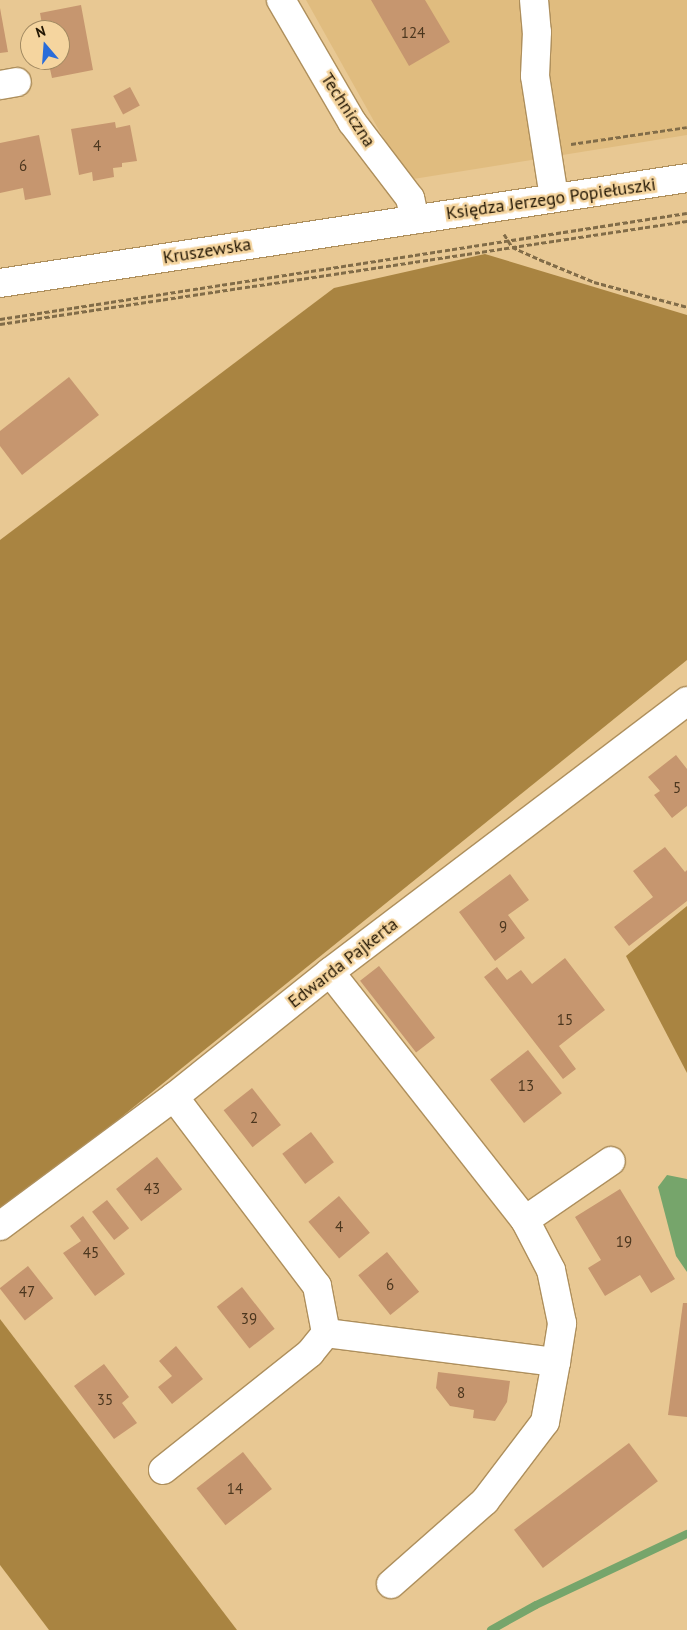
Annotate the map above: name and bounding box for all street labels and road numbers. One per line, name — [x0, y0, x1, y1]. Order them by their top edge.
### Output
street label: Techniczna — [316, 69, 380, 151]
street label: Księdza Jerzego Popiełuszki — [445, 174, 657, 224]
street label: Kruszewska — [161, 233, 253, 269]
street label: Edwarda Pajkerta — [284, 913, 402, 1013]

